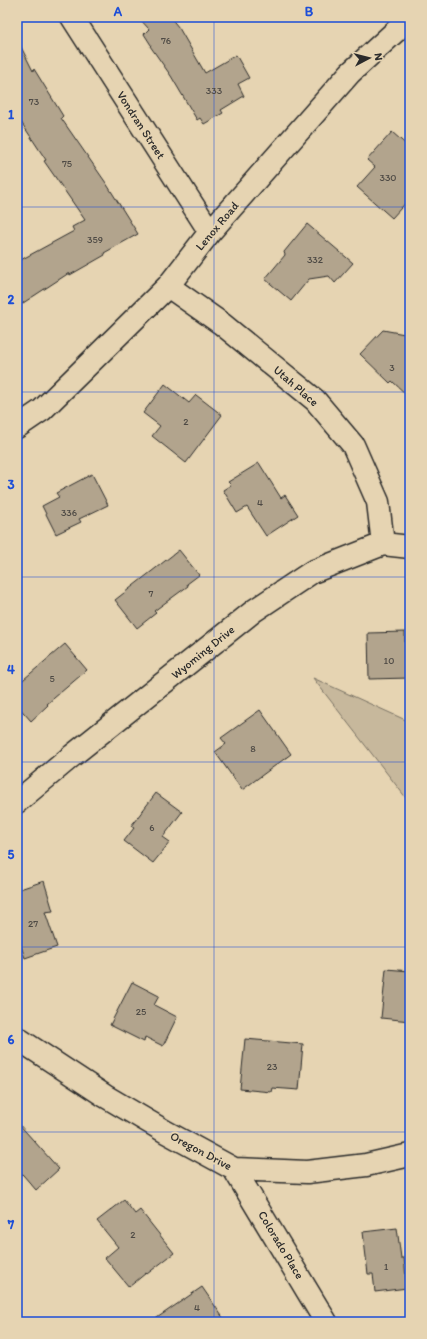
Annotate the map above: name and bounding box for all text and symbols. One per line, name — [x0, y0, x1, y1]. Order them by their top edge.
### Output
text: A — [113, 4, 123, 19]
text: B — [305, 4, 314, 19]
house number: 76 — [161, 34, 171, 47]
north arrow — [349, 38, 389, 78]
text: N — [372, 52, 385, 61]
house number: 333 — [206, 84, 223, 97]
street label: Vondran Street — [114, 88, 168, 162]
house number: 73 — [29, 95, 40, 108]
text: 1 — [8, 107, 14, 122]
house number: 75 — [62, 157, 72, 170]
house number: 330 — [379, 171, 397, 184]
street label: Lenox Road — [193, 198, 242, 253]
house number: 359 — [87, 233, 103, 246]
house number: 332 — [307, 253, 324, 266]
text: 2 — [8, 292, 15, 307]
house number: 3 — [389, 361, 395, 374]
street label: Utah Place — [271, 363, 322, 410]
house number: 2 — [183, 415, 189, 428]
text: 3 — [7, 477, 15, 492]
house number: 4 — [257, 496, 263, 509]
house number: 336 — [61, 506, 77, 519]
house number: 7 — [149, 587, 154, 600]
street label: Wyoming Drive — [169, 622, 238, 682]
house number: 10 — [384, 654, 394, 667]
text: 4 — [7, 662, 15, 677]
house number: 5 — [49, 672, 55, 685]
house number: 8 — [250, 742, 256, 755]
house number: 6 — [149, 821, 155, 834]
text: 5 — [8, 847, 15, 862]
house number: 27 — [28, 917, 38, 930]
house number: 25 — [136, 1005, 146, 1018]
text: 6 — [8, 1032, 15, 1047]
house number: 23 — [267, 1060, 278, 1073]
street label: Oregon Drive — [168, 1129, 235, 1173]
street label: Colorado Place — [255, 1208, 307, 1282]
text: 7 — [7, 1217, 15, 1232]
house number: 2 — [130, 1228, 136, 1241]
house number: 1 — [384, 1260, 389, 1273]
house number: 4 — [194, 1301, 200, 1314]

